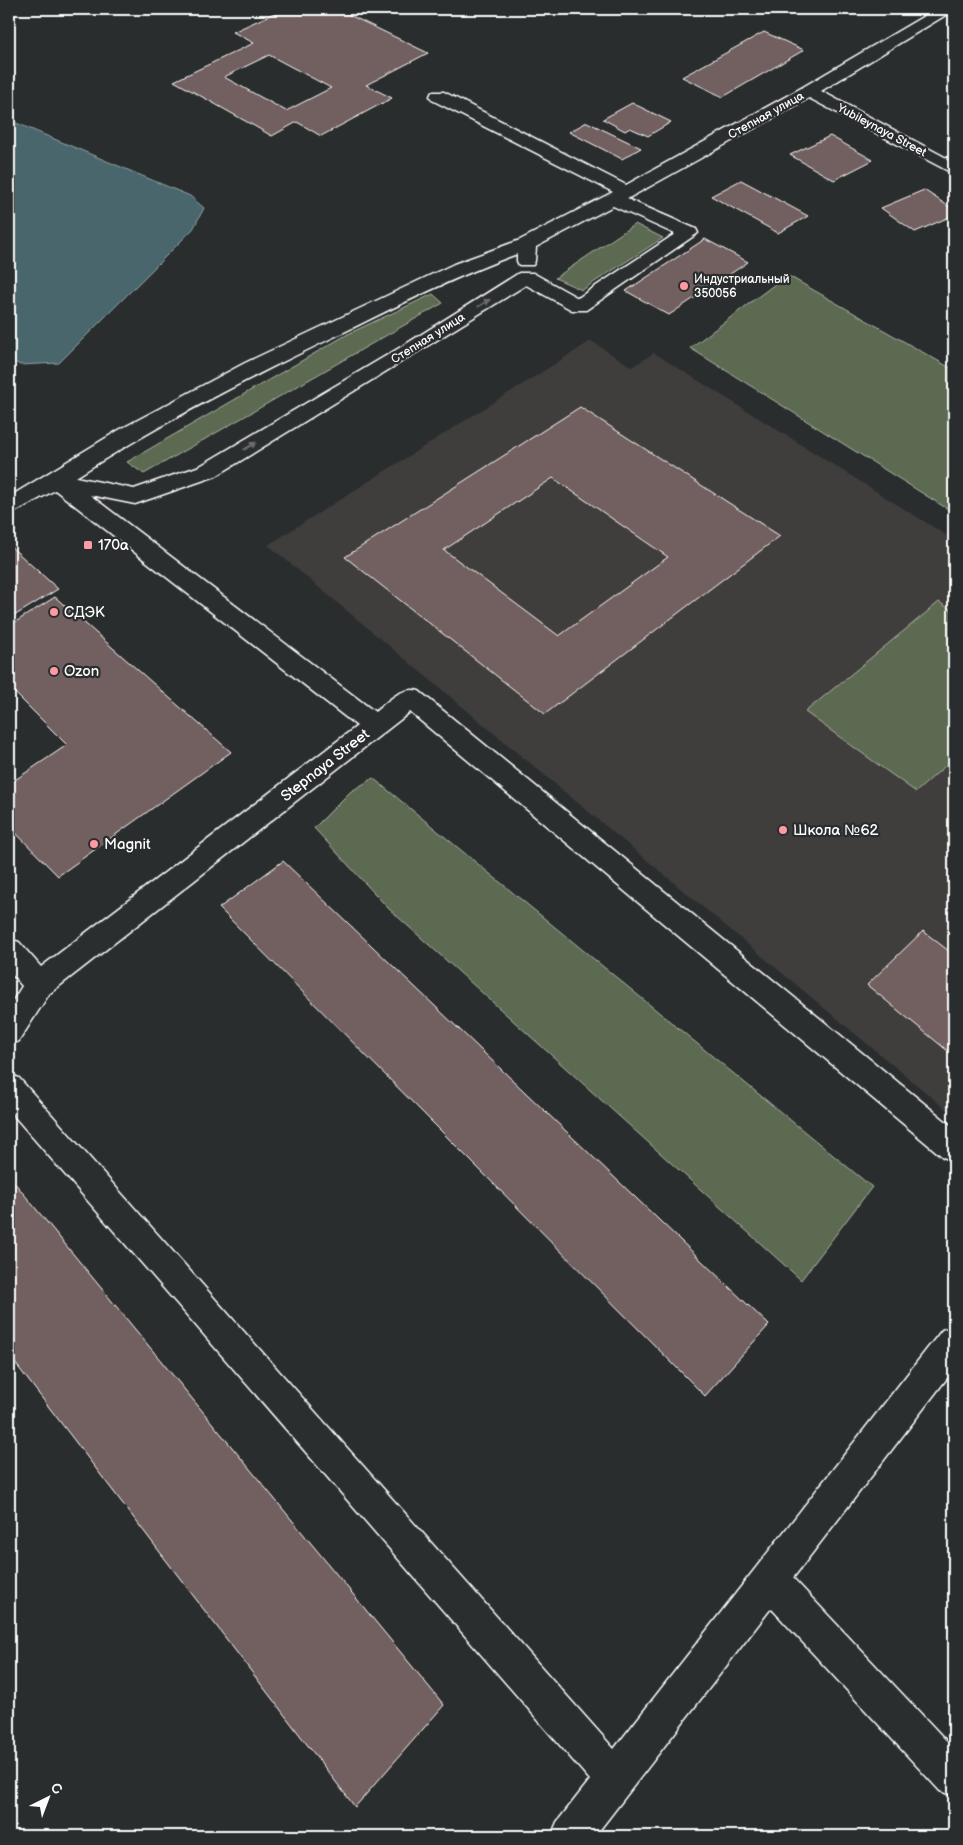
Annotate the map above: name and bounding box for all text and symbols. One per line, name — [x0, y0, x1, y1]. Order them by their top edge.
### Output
street label: Степная улица — [726, 88, 807, 142]
street label: Yubileynaya Street — [834, 100, 929, 160]
place label: Индустриальный 350056 — [694, 272, 790, 301]
marker: Индустриальный 350056 — [678, 280, 690, 292]
one-way arrow — [477, 299, 490, 308]
street label: Степная улица — [389, 310, 468, 367]
one-way arrow — [244, 442, 257, 451]
place label: 170а — [98, 536, 129, 555]
marker: 170а — [82, 539, 94, 551]
place label: СДЭК — [64, 603, 105, 622]
marker: СДЭК — [48, 606, 60, 618]
place label: Ozon — [64, 662, 99, 681]
marker: Ozon — [48, 665, 60, 677]
street label: Stepnaya Street — [277, 725, 374, 806]
place label: Школа №62 — [793, 821, 879, 840]
marker: Школа №62 — [777, 824, 789, 836]
place label: Magnit — [104, 835, 151, 854]
marker: Magnit — [88, 838, 100, 850]
north arrow — [22, 1772, 72, 1822]
text: С — [47, 1779, 66, 1798]

